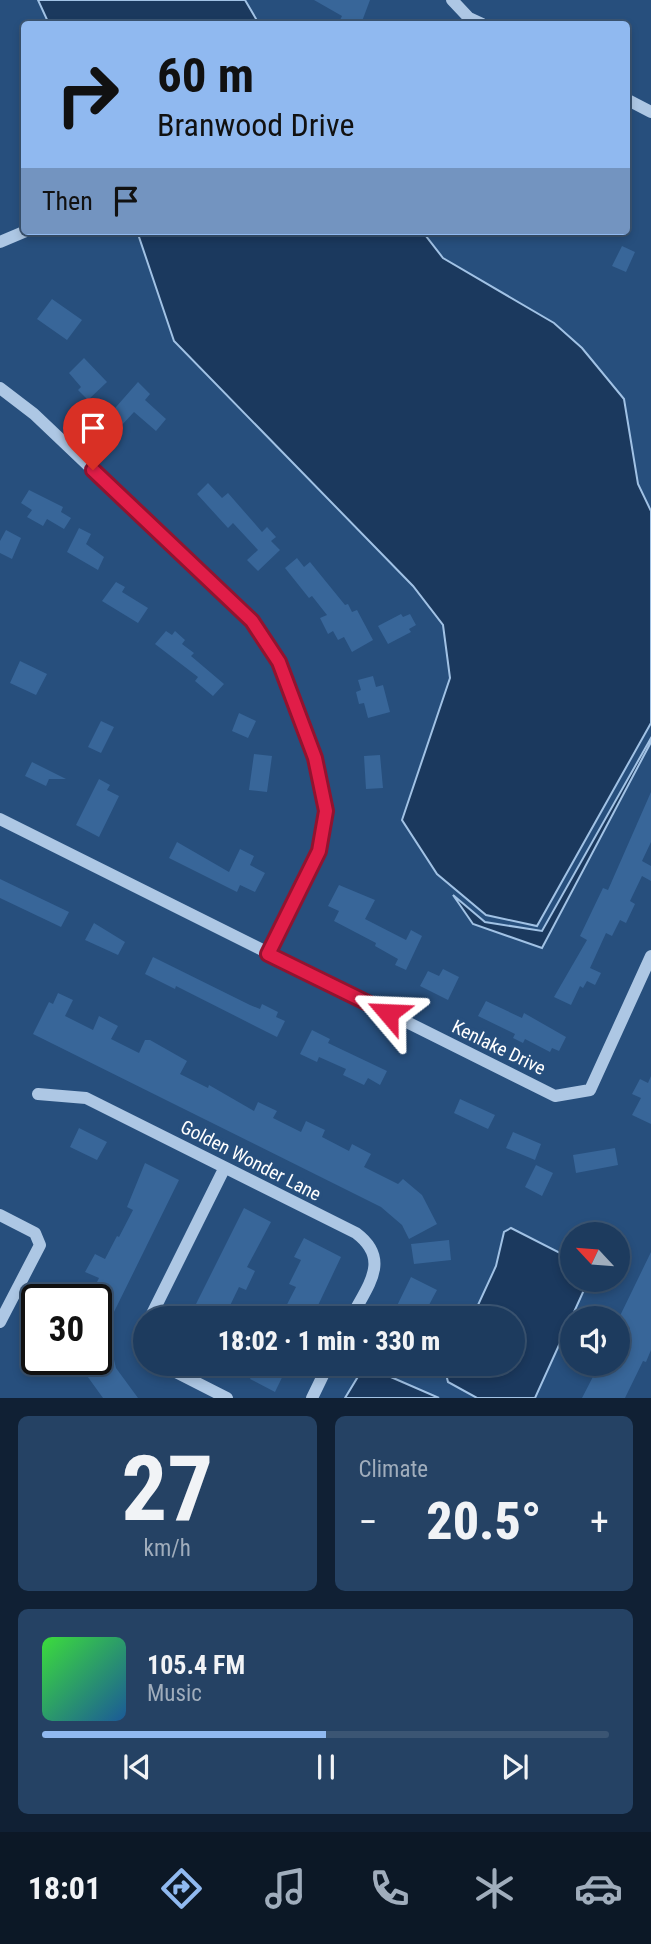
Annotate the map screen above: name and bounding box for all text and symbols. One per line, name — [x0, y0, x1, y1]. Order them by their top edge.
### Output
text: 60 m — [157, 47, 254, 104]
icon: right — [42, 49, 133, 140]
text: Branwood Drive — [157, 106, 354, 144]
icon: arrive — [107, 182, 145, 220]
text: Then — [42, 186, 93, 216]
pin — [63, 398, 123, 470]
icon: arrive — [74, 409, 112, 447]
position arrow — [351, 976, 425, 1050]
street label: Kenlake Drive — [448, 1015, 549, 1080]
street label: Golden Wonder Lane — [177, 1115, 325, 1206]
north arrow — [560, 1222, 630, 1292]
map controls — [560, 1222, 630, 1376]
speed limit sign: 30 — [21, 1284, 112, 1375]
button: sound — [560, 1306, 630, 1376]
text: 18:02 · 1 min · 330 m — [218, 1326, 440, 1356]
text: 27 — [121, 1436, 213, 1542]
text: Climate — [359, 1456, 428, 1483]
text: 20.5° — [426, 1491, 541, 1552]
text: − — [359, 1500, 378, 1544]
text: + — [590, 1500, 609, 1544]
text: km/h — [144, 1535, 191, 1562]
text: 105.4 FM — [147, 1650, 245, 1680]
text: Music — [147, 1680, 202, 1707]
icon: previous — [118, 1748, 156, 1786]
icon: pause — [307, 1748, 345, 1786]
icon: next — [496, 1748, 534, 1786]
icon: directions — [157, 1864, 206, 1913]
icon: music — [261, 1864, 310, 1913]
icon: phone — [365, 1864, 414, 1913]
icon: climate — [470, 1864, 519, 1913]
icon: car — [574, 1864, 623, 1913]
text: 18:01 — [28, 1869, 101, 1907]

